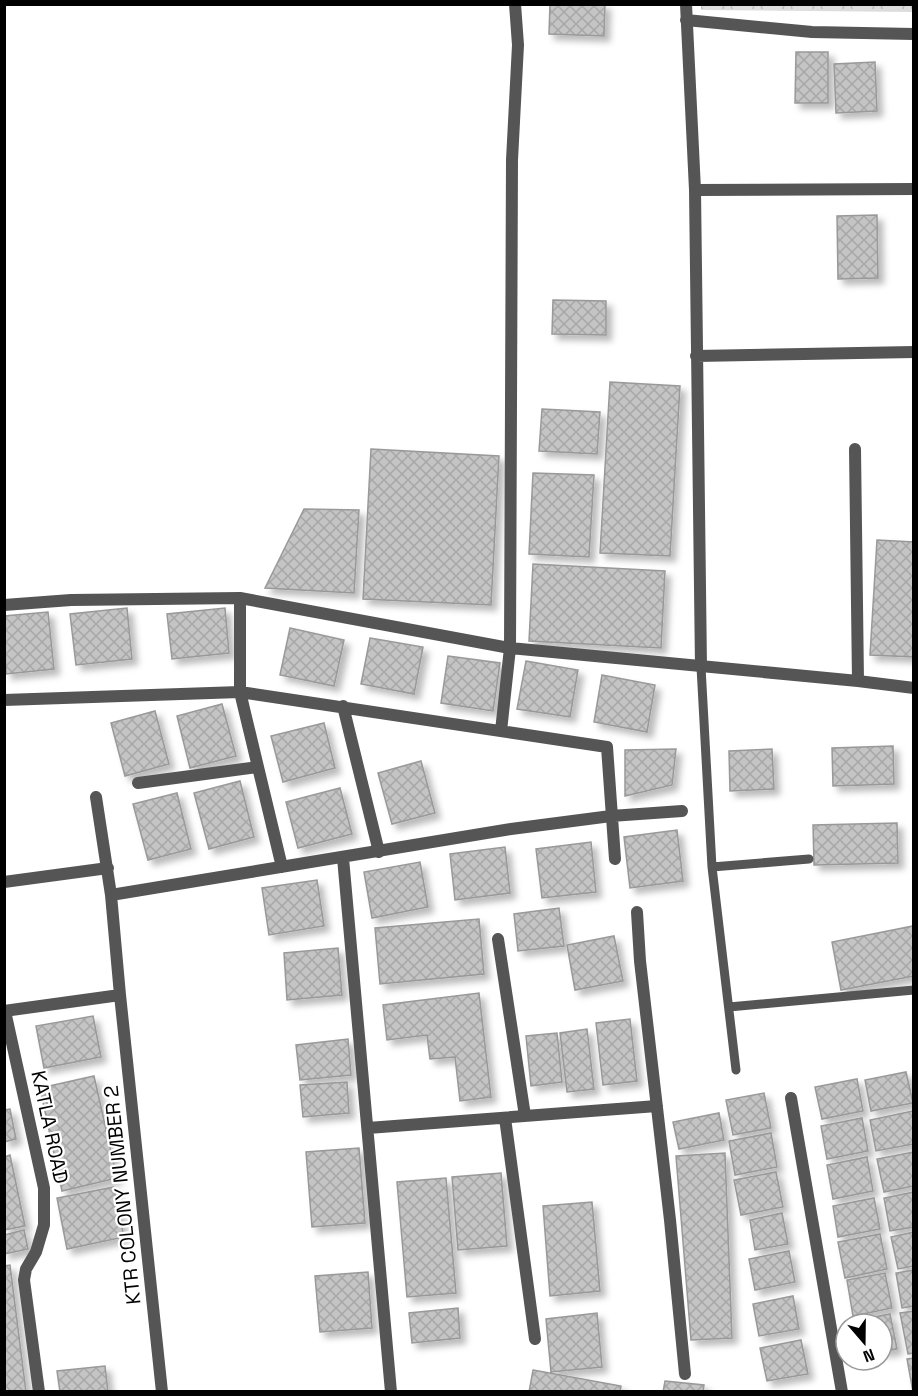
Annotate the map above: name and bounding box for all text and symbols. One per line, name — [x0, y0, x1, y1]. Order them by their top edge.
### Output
street label: KATLA ROAD — [25, 1068, 75, 1186]
street label: KTR COLONY NUMBER 2 — [98, 1084, 146, 1306]
north arrow — [834, 1312, 894, 1372]
text: N — [860, 1344, 878, 1367]

